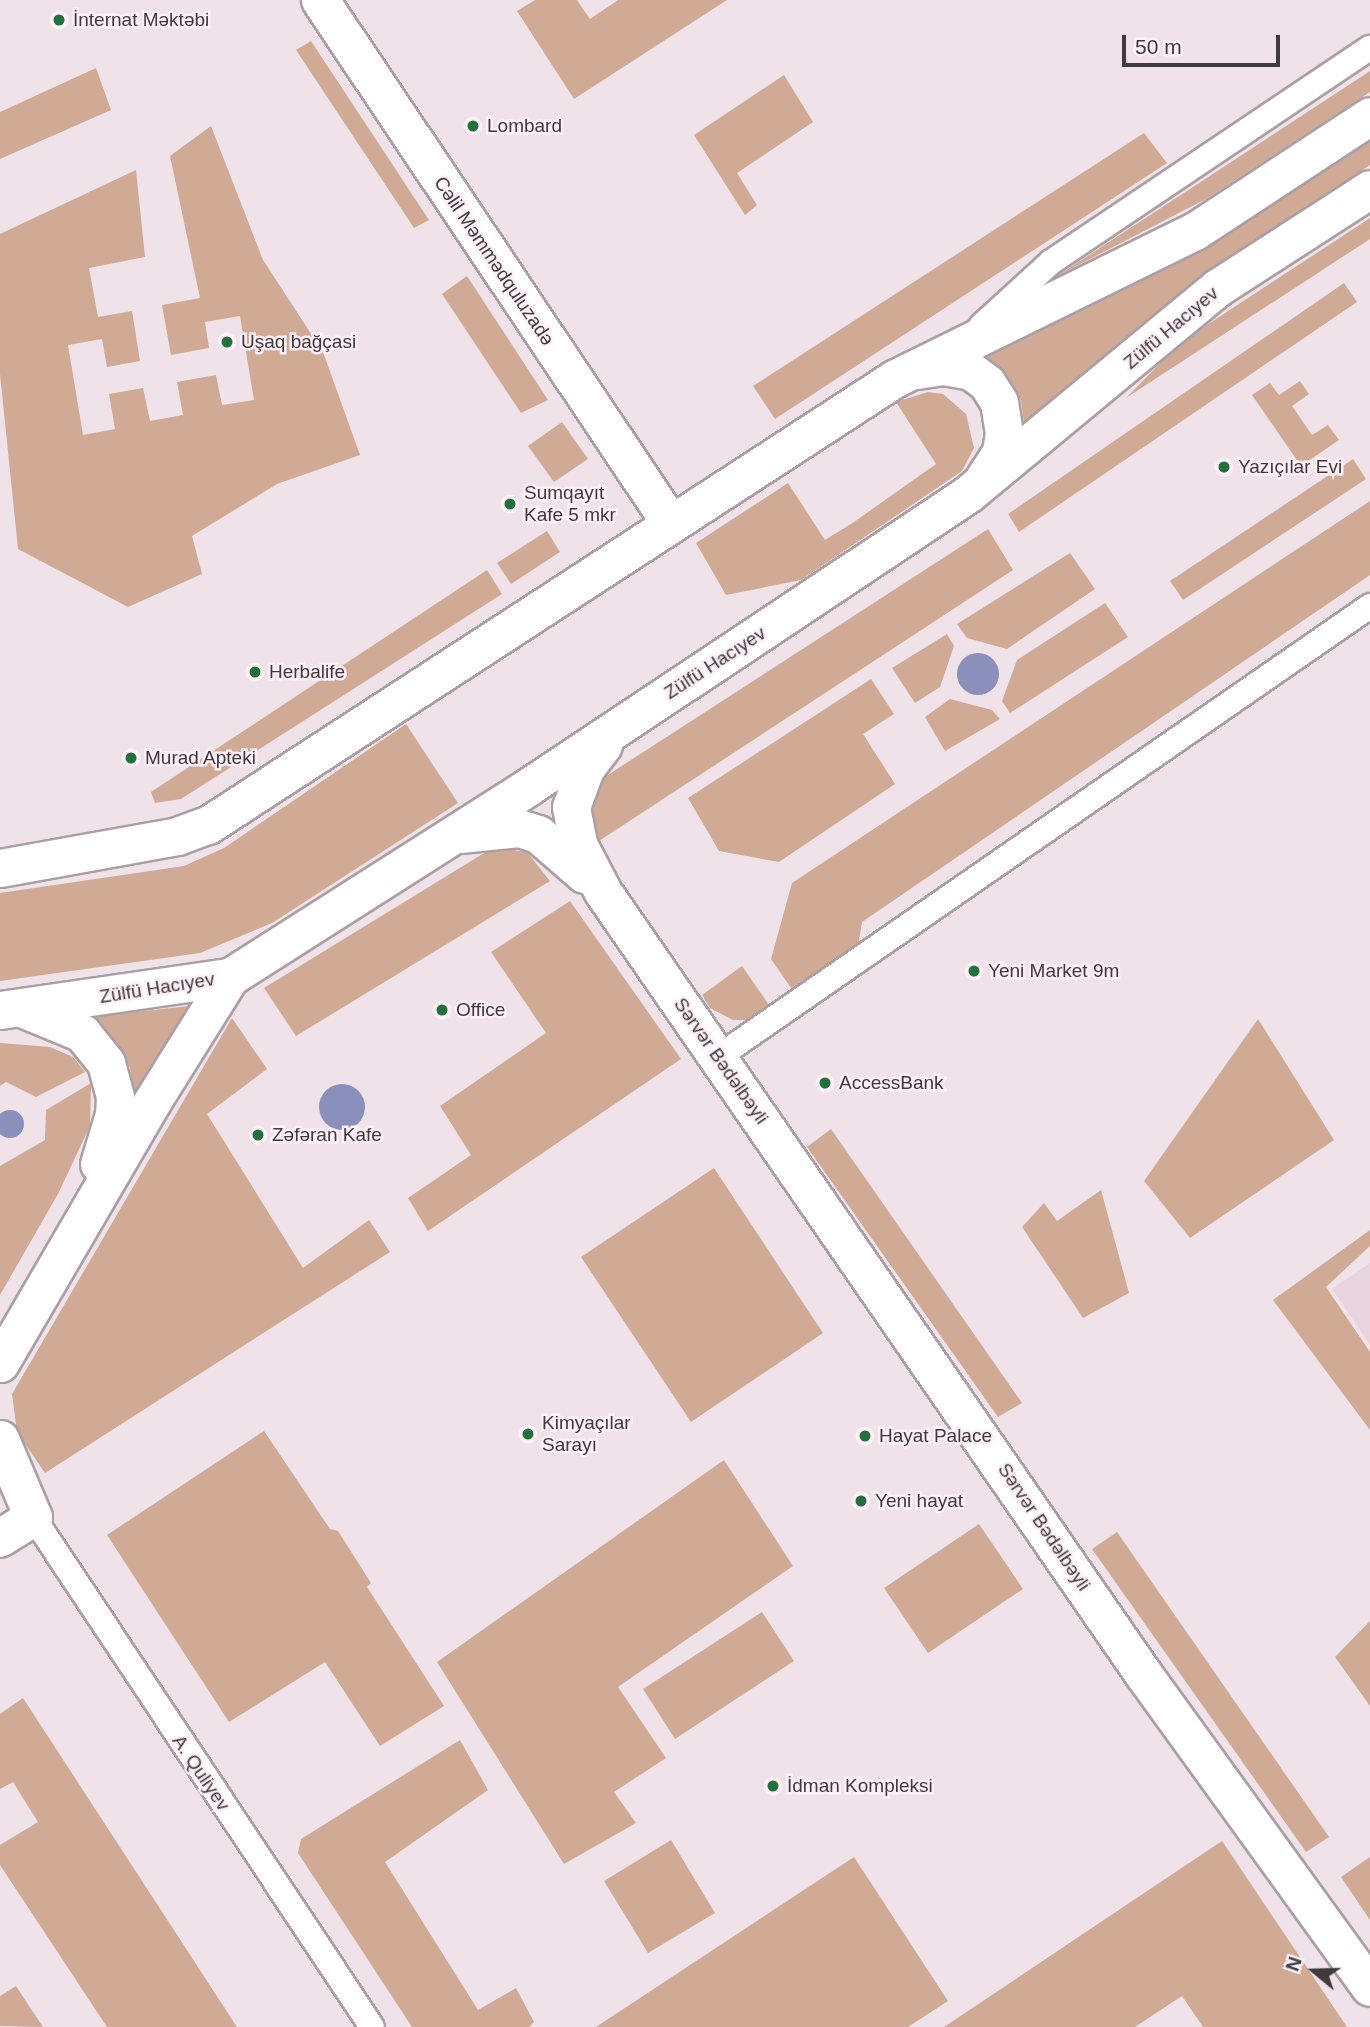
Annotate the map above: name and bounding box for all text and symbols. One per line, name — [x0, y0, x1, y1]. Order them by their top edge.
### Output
place label: İnternat Məktəbi — [73, 9, 209, 31]
marker: İnternat Məktəbi — [51, 12, 67, 28]
scale bar — [1125, 21, 1282, 65]
text: 50 m — [1135, 35, 1182, 58]
place label: Lombard — [487, 115, 562, 137]
marker: Lombard — [465, 118, 481, 134]
street label: Cəlil Məmmədquluzadə — [429, 172, 559, 350]
street label: Zülfü Hacıyev — [1119, 282, 1223, 374]
place label: Uşaq bağçasi — [241, 331, 356, 353]
marker: Uşaq bağçasi — [219, 334, 235, 350]
place label: Yazıçılar Evi — [1238, 456, 1342, 478]
marker: Yazıçılar Evi — [1216, 459, 1232, 475]
place label: Sumqayıt Kafe 5 mkr — [524, 482, 616, 526]
marker: Sumqayıt Kafe 5 mkr — [502, 496, 518, 512]
street label: Zülfü Hacıyev — [660, 622, 770, 704]
place label: Herbalife — [269, 661, 345, 683]
marker: Herbalife — [247, 664, 263, 680]
place label: Murad Apteki — [145, 747, 257, 769]
marker: Murad Apteki — [123, 750, 139, 766]
place label: Yeni Market 9m — [988, 960, 1119, 982]
marker: Yeni Market 9m — [966, 963, 982, 979]
street label: Zülfü Hacıyev — [98, 968, 216, 1008]
street label: Sərvər Bədəlbəyli — [669, 993, 773, 1129]
place label: Office — [456, 999, 505, 1021]
marker: Office — [434, 1002, 450, 1018]
place label: AccessBank — [839, 1072, 944, 1094]
marker: AccessBank — [817, 1075, 833, 1091]
place label: Zәfәran Kafe — [272, 1124, 382, 1146]
marker: Zәfәran Kafe — [250, 1127, 266, 1143]
place label: Kimyaçılar Sarayı — [542, 1412, 631, 1456]
place label: Hayat Palace — [879, 1425, 992, 1447]
marker: Kimyaçılar Sarayı — [520, 1426, 536, 1442]
marker: Hayat Palace — [857, 1428, 873, 1444]
street label: Sərvər Bədəlbəyli — [993, 1459, 1095, 1595]
place label: Yeni hayat — [875, 1490, 963, 1512]
marker: Yeni hayat — [853, 1493, 869, 1509]
street label: A. Quliyev — [167, 1731, 235, 1815]
place label: İdman Kompleksi — [787, 1775, 933, 1797]
marker: İdman Kompleksi — [765, 1778, 781, 1794]
north arrow — [1279, 1936, 1349, 2006]
text: N — [1282, 1954, 1306, 1974]

